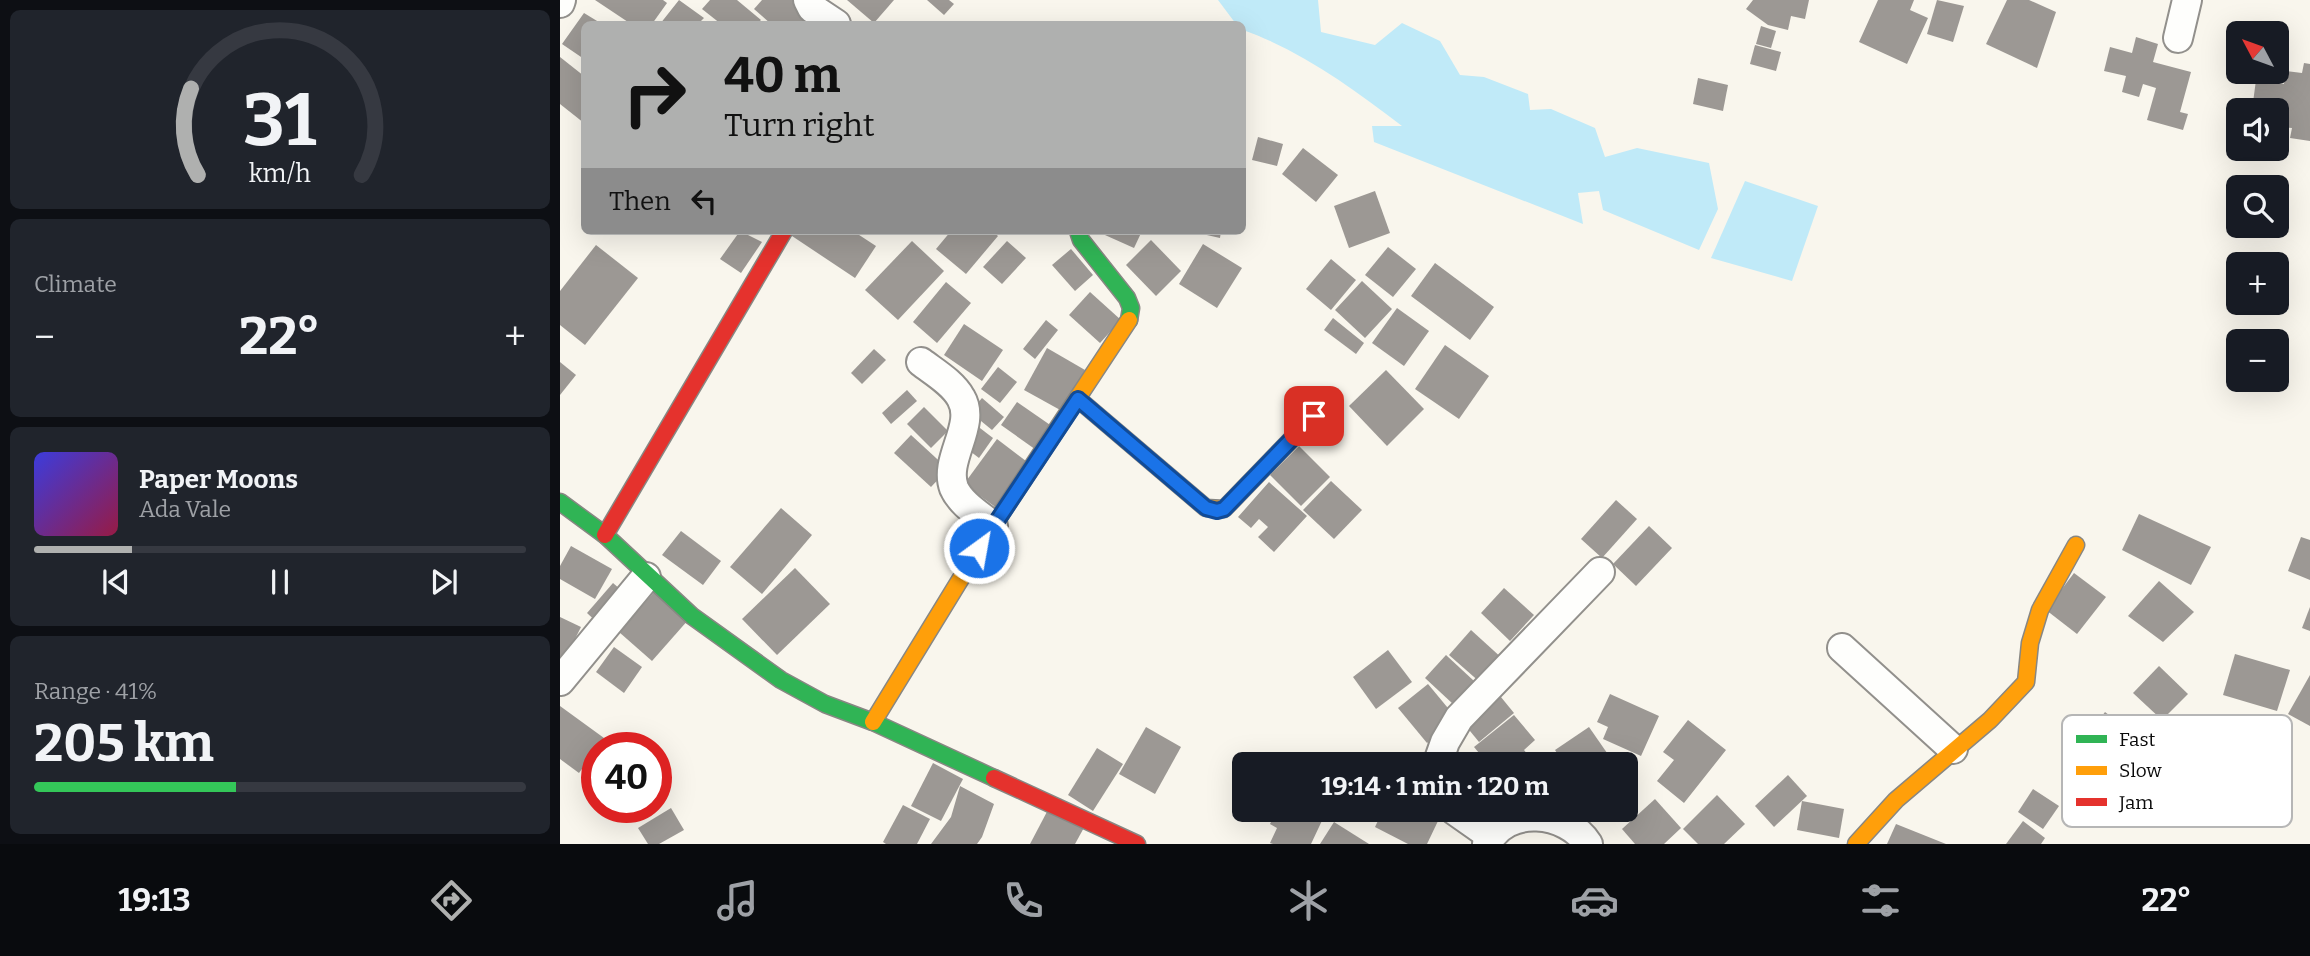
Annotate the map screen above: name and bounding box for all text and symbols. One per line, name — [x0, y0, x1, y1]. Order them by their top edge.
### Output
north arrow — [2226, 21, 2289, 84]
map controls — [2226, 21, 2289, 392]
text: 40 m — [724, 46, 841, 105]
icon: right — [609, 49, 700, 140]
text: 31 — [243, 78, 317, 165]
button: sound — [2226, 98, 2289, 161]
text: Turn right — [724, 106, 875, 144]
text: km/h — [249, 159, 311, 189]
button: search — [2226, 175, 2289, 238]
icon: left — [685, 182, 723, 220]
text: Then — [609, 186, 671, 217]
button: + — [2226, 252, 2289, 315]
text: Climate — [34, 270, 117, 298]
text: 22° — [239, 305, 320, 368]
text: − — [34, 314, 55, 360]
text: + — [504, 314, 526, 360]
button: − — [2226, 329, 2289, 392]
pin — [1284, 386, 1344, 446]
icon: arrive — [1295, 397, 1333, 435]
text: Paper Moons — [139, 464, 298, 495]
text: Ada Vale — [139, 495, 231, 523]
position arrow — [942, 511, 1016, 585]
icon: previous — [97, 563, 135, 601]
icon: pause — [261, 563, 299, 601]
icon: next — [425, 563, 463, 601]
text: Range · 41% — [34, 677, 157, 705]
text: 205 km — [34, 712, 214, 775]
legend — [2062, 715, 2292, 827]
text: Fast — [2119, 728, 2156, 751]
speed limit sign: 40 — [581, 732, 672, 823]
text: Slow — [2119, 759, 2162, 782]
text: 19:14 · 1 min · 120 m — [1321, 771, 1549, 802]
text: Jam — [2118, 791, 2153, 814]
icon: directions — [427, 876, 476, 925]
icon: music — [713, 876, 762, 925]
icon: phone — [999, 876, 1048, 925]
icon: climate — [1284, 876, 1333, 925]
icon: car — [1570, 876, 1619, 925]
icon: filters — [1856, 876, 1905, 925]
text: 19:13 — [118, 881, 191, 919]
text: 22° — [2141, 881, 2192, 919]

